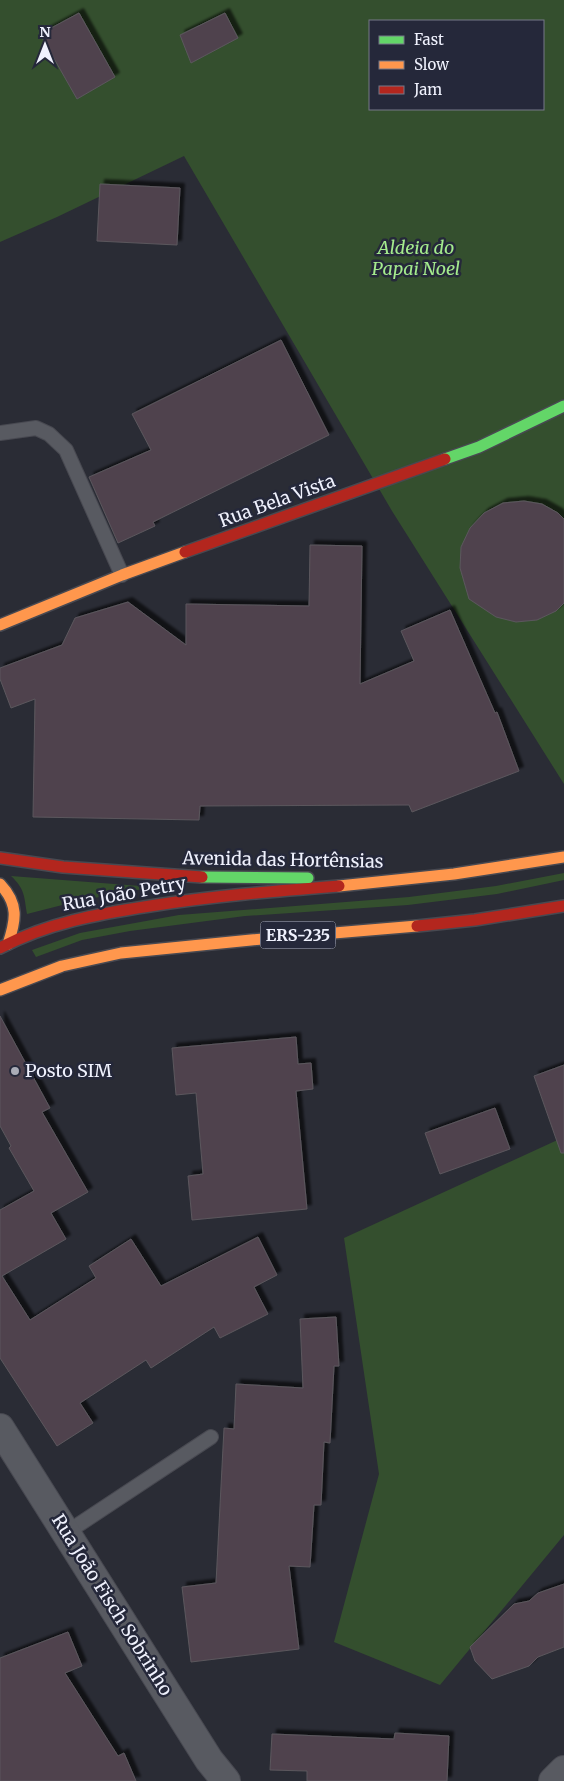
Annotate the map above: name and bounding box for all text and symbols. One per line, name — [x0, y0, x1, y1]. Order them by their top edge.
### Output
north arrow — [20, 20, 70, 70]
legend — [369, 20, 544, 110]
text: N — [39, 23, 51, 41]
text: Fast — [414, 30, 444, 49]
text: Slow — [414, 55, 449, 74]
text: Jam — [413, 80, 442, 99]
park label: Aldeia do Papai Noel — [372, 236, 460, 280]
street label: Rua Bela Vista — [215, 469, 338, 532]
street label: Avenida das Hortênsias — [181, 846, 384, 873]
street label: Rua João Petry — [60, 871, 188, 916]
road number: ERS-235 — [260, 922, 336, 948]
place label: Posto SIM — [25, 1059, 112, 1082]
marker: Posto SIM — [9, 1065, 21, 1077]
street label: Rua João Fisch Sobrinho — [47, 1510, 178, 1700]

